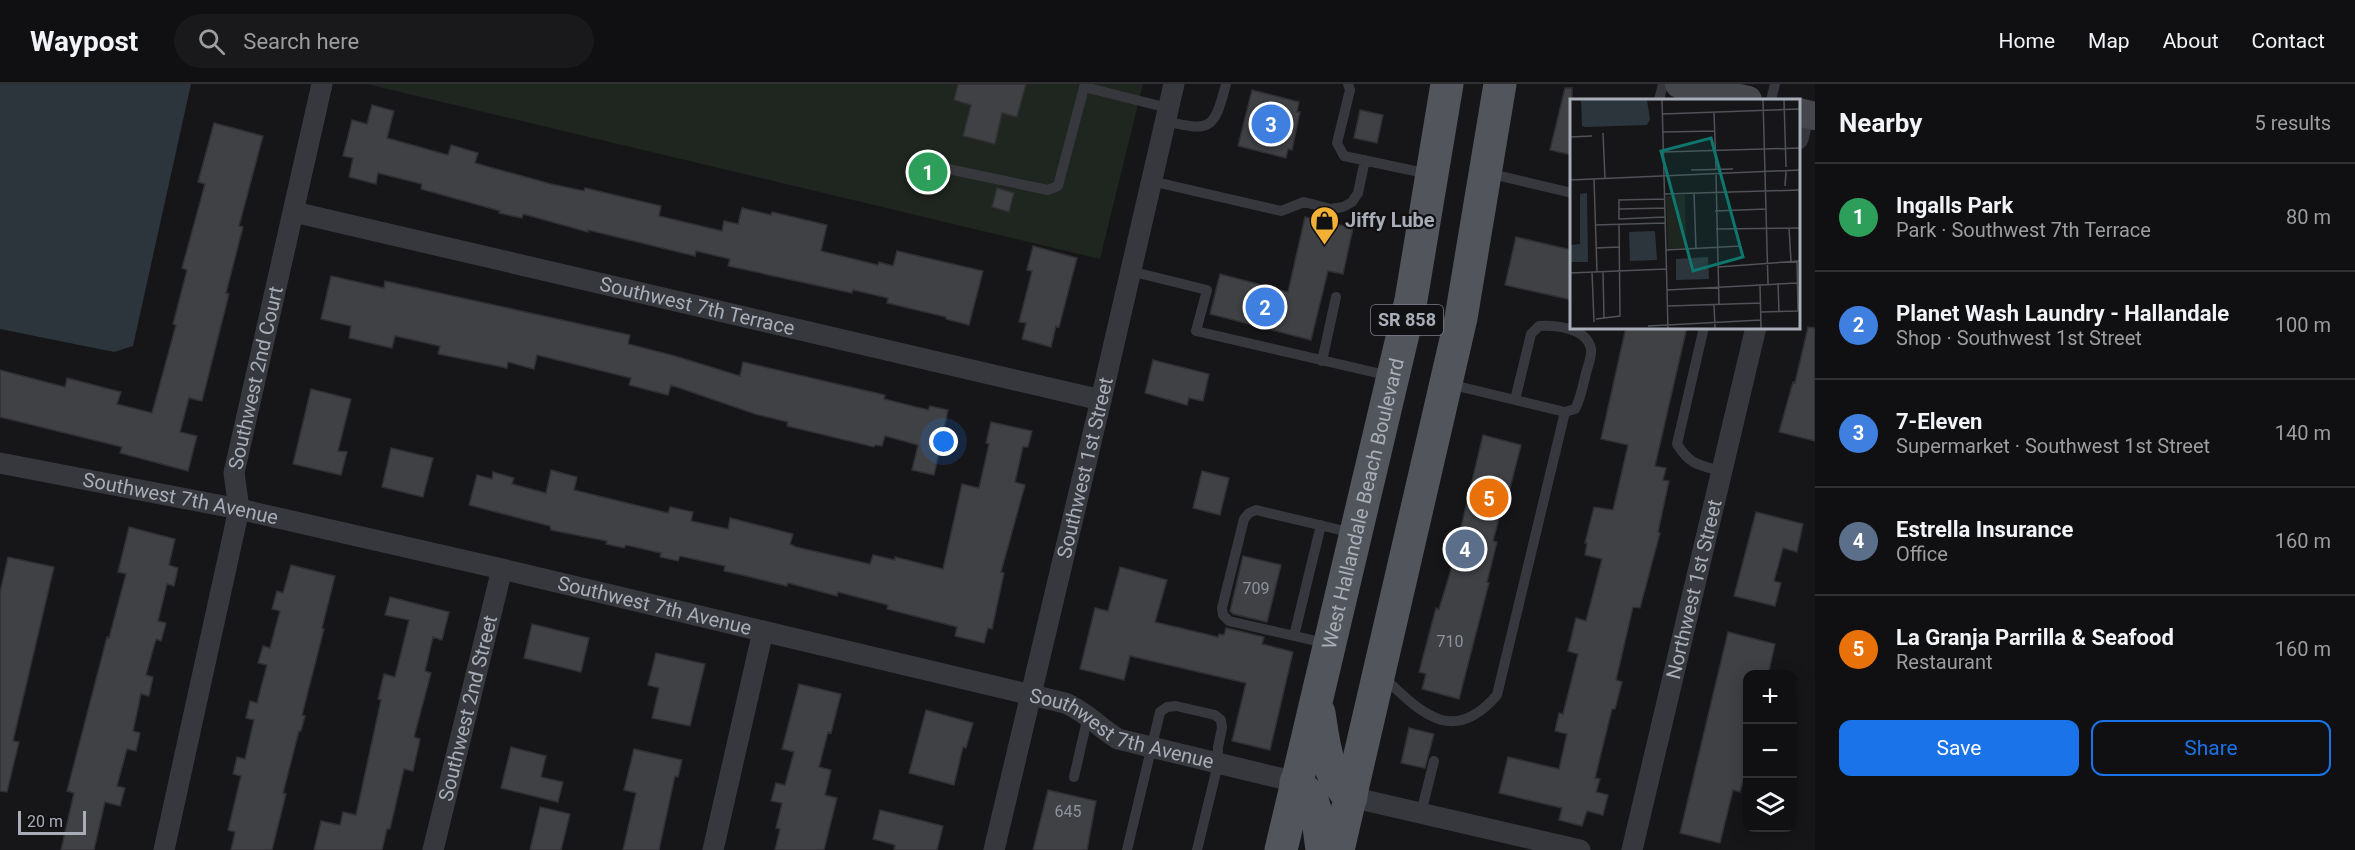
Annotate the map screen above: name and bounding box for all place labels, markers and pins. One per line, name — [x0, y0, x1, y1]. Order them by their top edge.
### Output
pin: 3 — [1252, 102, 1290, 147]
pin: 1 — [908, 150, 948, 194]
shop icon: Jiffy Lube — [1308, 204, 1340, 246]
place label: Jiffy Lube — [1345, 208, 1435, 232]
pin: 2 — [1246, 284, 1284, 330]
pin: 5 — [1470, 476, 1508, 520]
pin: 4 — [1446, 526, 1484, 572]

